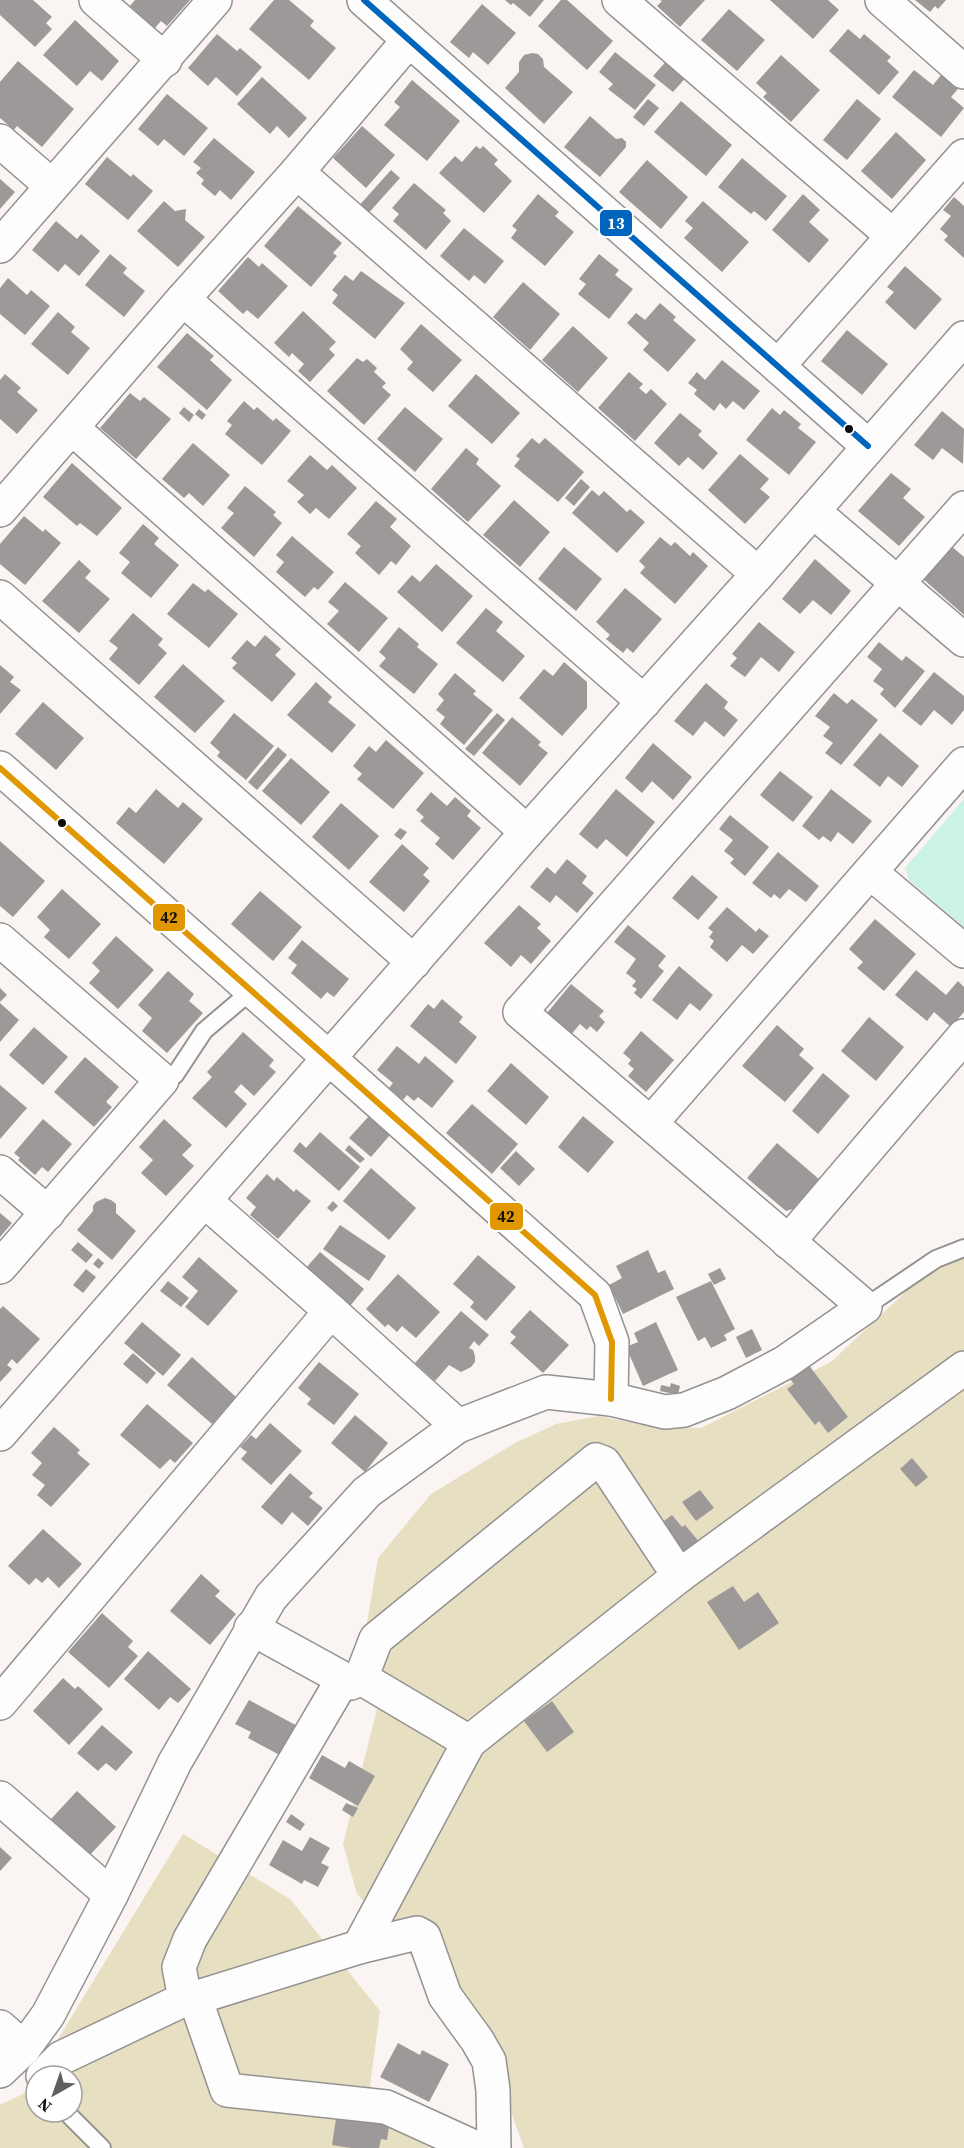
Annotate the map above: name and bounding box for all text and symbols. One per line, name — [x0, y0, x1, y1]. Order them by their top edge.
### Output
line badge: 13 — [599, 209, 633, 237]
text: 13 — [607, 212, 625, 234]
unlabelled marker — [843, 423, 855, 435]
unlabelled marker — [56, 817, 68, 829]
line badge: 42 — [152, 903, 186, 932]
text: 42 — [160, 906, 178, 928]
line badge: 42 — [489, 1202, 524, 1231]
text: 42 — [497, 1205, 515, 1227]
north arrow — [24, 2064, 84, 2124]
text: N — [33, 2093, 56, 2118]

